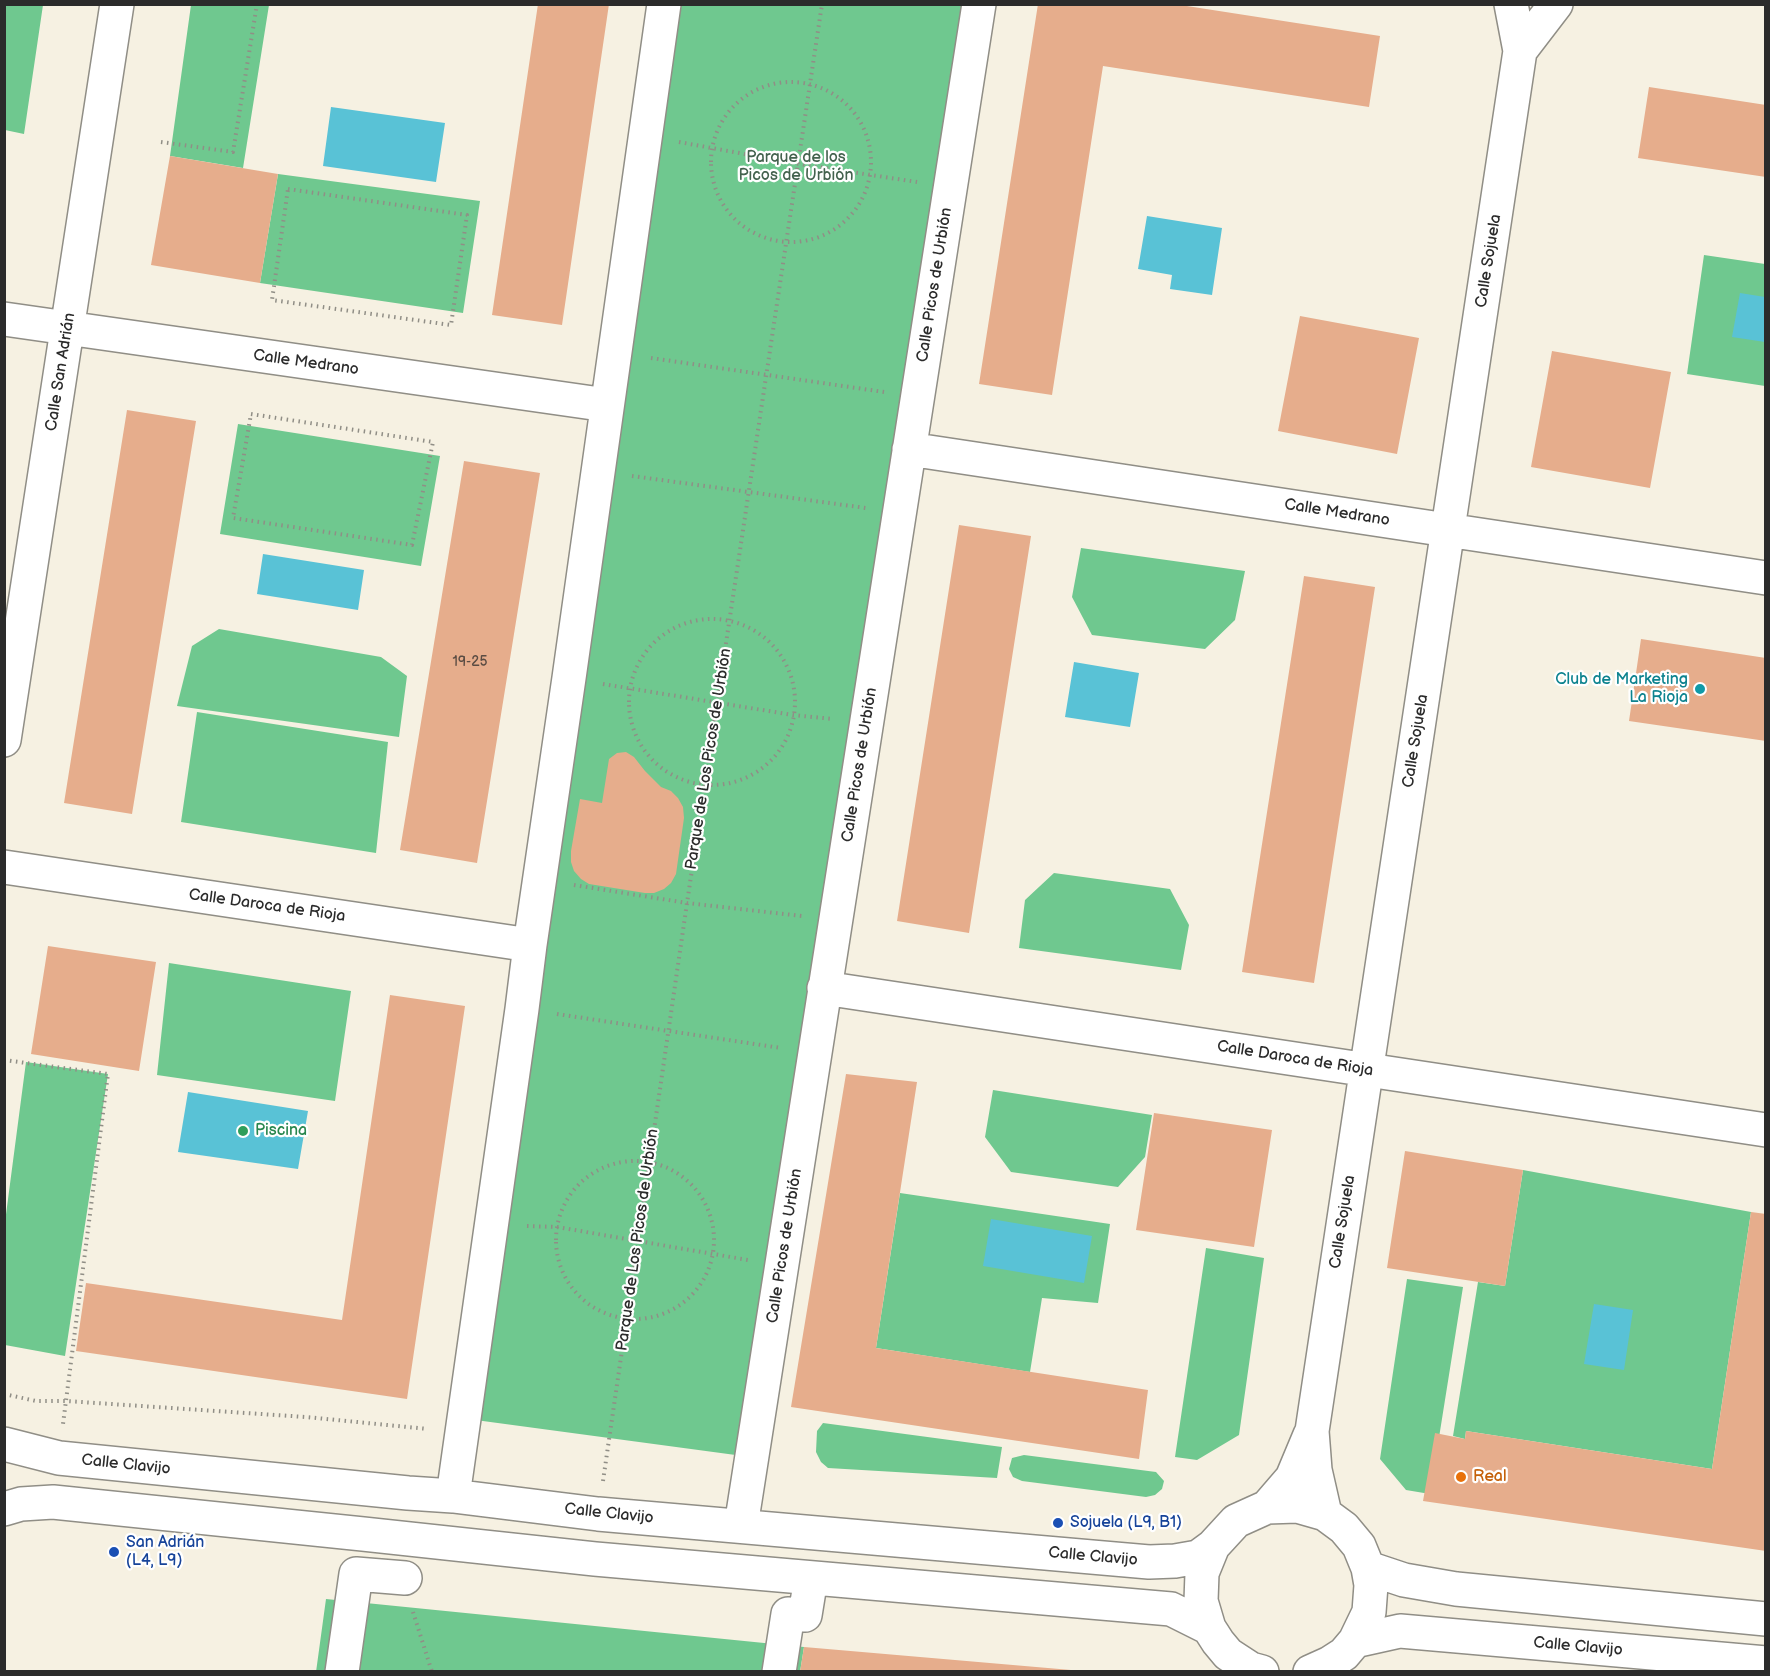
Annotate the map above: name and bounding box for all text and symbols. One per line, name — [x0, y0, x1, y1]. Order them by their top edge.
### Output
park label: Parque de los Picos de Urbión — [738, 148, 854, 186]
street label: Calle Picos de Urbión — [913, 206, 957, 364]
street label: Calle Sojuela — [1472, 213, 1506, 309]
street label: Calle San Adrián — [42, 311, 80, 433]
street label: Calle Medrano — [252, 346, 360, 380]
street label: Calle Medrano — [1283, 495, 1391, 531]
street label: Parque de Los Picos de Urbión — [682, 647, 736, 871]
house number: 19-25 — [453, 654, 487, 670]
place label: Club de Marketing La Rioja — [1555, 670, 1688, 708]
marker: Club de Marketing La Rioja — [1693, 682, 1707, 696]
street label: Calle Picos de Urbión — [838, 686, 882, 844]
street label: Calle Sojuela — [1399, 693, 1433, 789]
street label: Calle Daroca de Rioja — [187, 886, 347, 926]
street label: Calle Daroca de Rioja — [1216, 1037, 1374, 1081]
place label: Piscina — [255, 1121, 307, 1141]
marker: Piscina — [236, 1124, 250, 1138]
street label: Parque de Los Picos de Urbión — [613, 1128, 663, 1352]
street label: Calle Picos de Urbión — [763, 1167, 807, 1325]
street label: Calle Sojuela — [1326, 1174, 1360, 1270]
street label: Calle Clavijo — [81, 1451, 171, 1479]
place label: Real — [1473, 1467, 1506, 1487]
marker: Real — [1454, 1470, 1468, 1484]
street label: Calle Clavijo — [564, 1500, 654, 1528]
place label: Sojuela (L9, B1) — [1070, 1513, 1182, 1533]
marker: Sojuela (L9, B1) — [1051, 1516, 1065, 1530]
place label: San Adrián (L4, L9) — [126, 1533, 204, 1571]
street label: Calle Clavijo — [1048, 1544, 1138, 1570]
marker: San Adrián (L4, L9) — [107, 1545, 121, 1559]
street label: Calle Clavijo — [1533, 1634, 1623, 1660]

